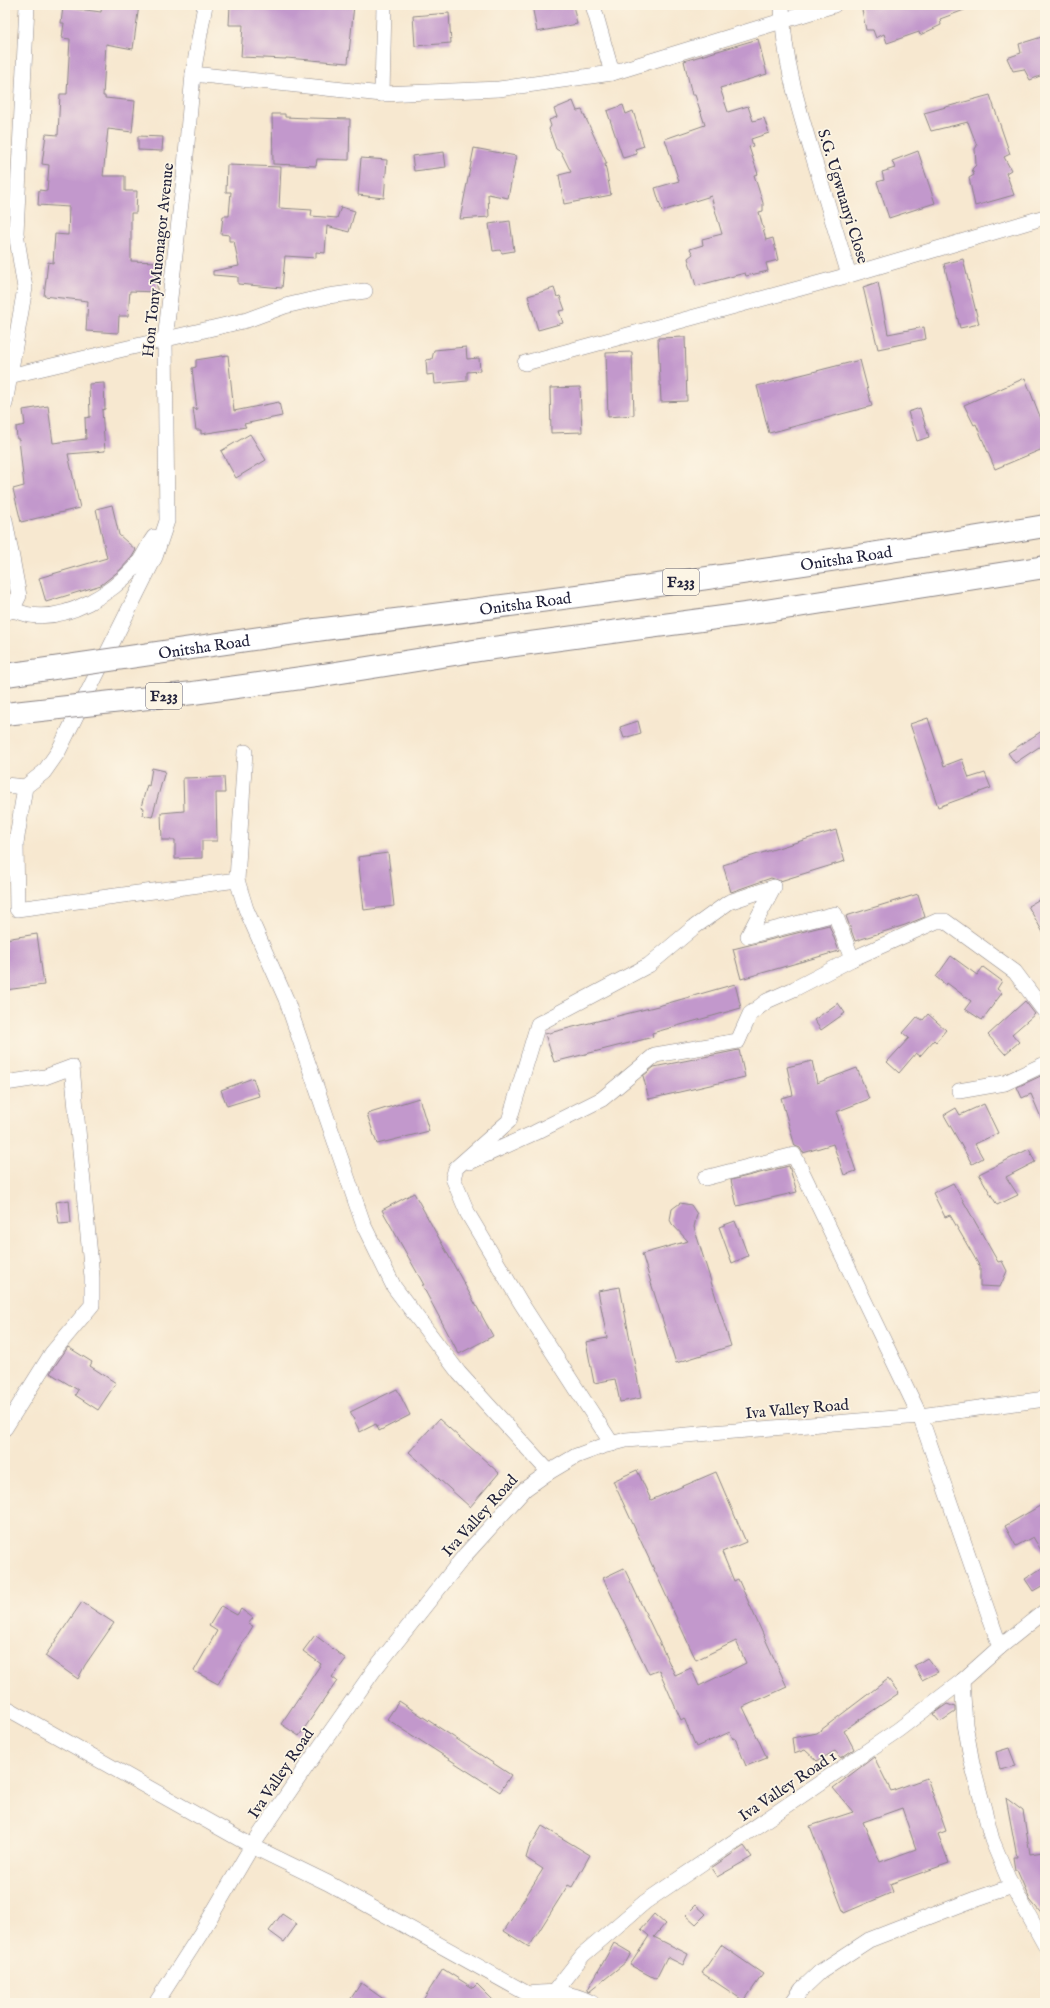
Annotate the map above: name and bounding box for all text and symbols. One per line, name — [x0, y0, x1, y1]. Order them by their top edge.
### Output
street label: S.G. Ugwuanyi Close — [812, 127, 872, 266]
street label: Hon Tony Muonagor Avenue — [139, 162, 179, 358]
street label: Onitsha Road — [799, 543, 894, 576]
road number: F233 — [663, 569, 699, 595]
street label: Onitsha Road — [478, 589, 573, 621]
street label: Onitsha Road — [157, 632, 252, 665]
road number: F233 — [146, 683, 182, 709]
street label: Iva Valley Road — [745, 1395, 850, 1424]
street label: Iva Valley Road — [438, 1471, 523, 1562]
street label: Iva Valley Road — [244, 1725, 319, 1823]
street label: Iva Valley Road 1 — [736, 1747, 841, 1827]

